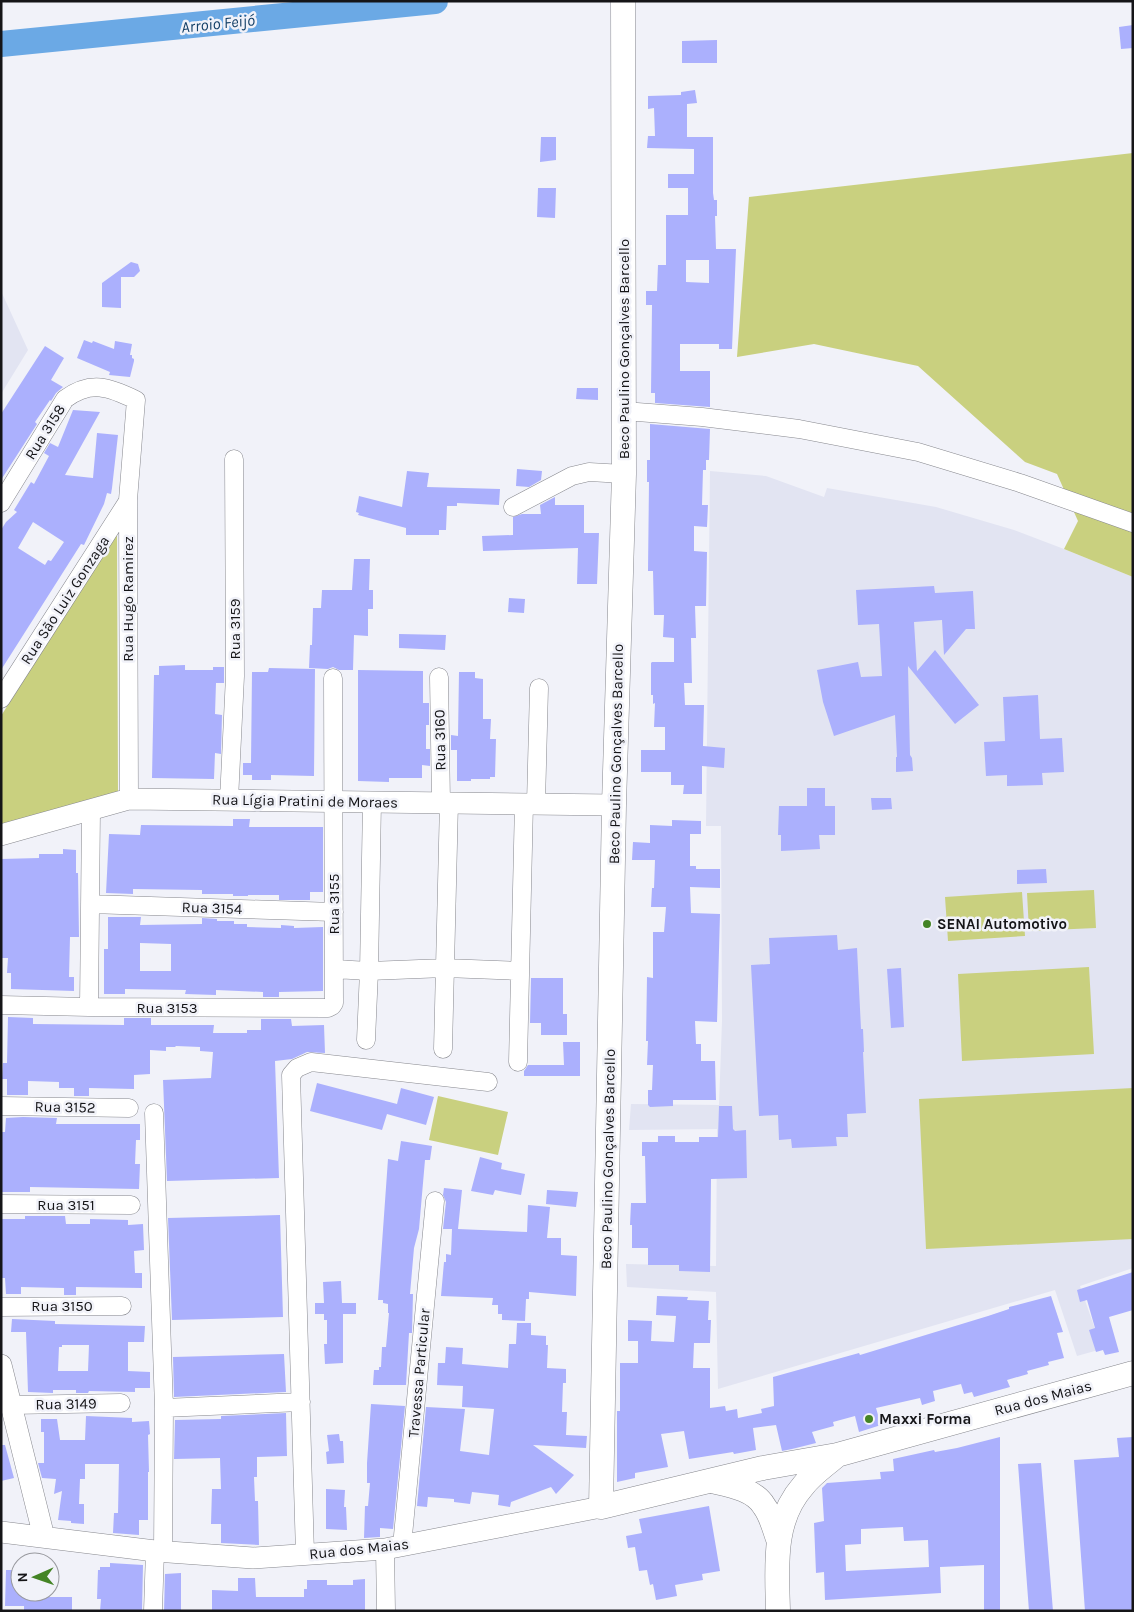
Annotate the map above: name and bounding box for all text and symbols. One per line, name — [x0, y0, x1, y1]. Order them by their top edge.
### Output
water label: Arroio Feijó — [180, 10, 256, 37]
street label: Beco Paulino Gonçalves Barcello — [615, 239, 633, 459]
street label: Rua 3158 — [21, 401, 69, 463]
street label: Rua São Luiz Gonzaga — [17, 532, 113, 668]
street label: Rua Hugo Ramirez — [119, 536, 137, 662]
street label: Rua 3159 — [226, 598, 244, 660]
street label: Beco Paulino Gonçalves Barcello — [605, 644, 627, 864]
street label: Rua 3160 — [430, 709, 450, 771]
street label: Rua Lígia Pratini de Moraes — [212, 790, 398, 812]
street label: Rua 3155 — [325, 874, 343, 934]
street label: Rua 3154 — [181, 898, 243, 918]
place label: SENAI Automotivo — [937, 915, 1067, 933]
marker: SENAI Automotivo — [921, 918, 933, 930]
street label: Rua 3153 — [136, 999, 198, 1017]
street label: Beco Paulino Gonçalves Barcello — [597, 1049, 619, 1269]
street label: Rua 3152 — [34, 1097, 96, 1117]
street label: Rua 3151 — [37, 1196, 95, 1214]
street label: Rua 3150 — [31, 1297, 93, 1315]
street label: Travessa Particular — [404, 1307, 434, 1438]
street label: Rua dos Maias — [992, 1376, 1094, 1420]
street label: Rua 3149 — [35, 1394, 97, 1414]
place label: Maxxi Forma — [879, 1410, 971, 1428]
marker: Maxxi Forma — [863, 1413, 875, 1425]
street label: Rua dos Maias — [308, 1535, 410, 1563]
north arrow — [10, 1552, 60, 1602]
text: N — [14, 1572, 31, 1583]

